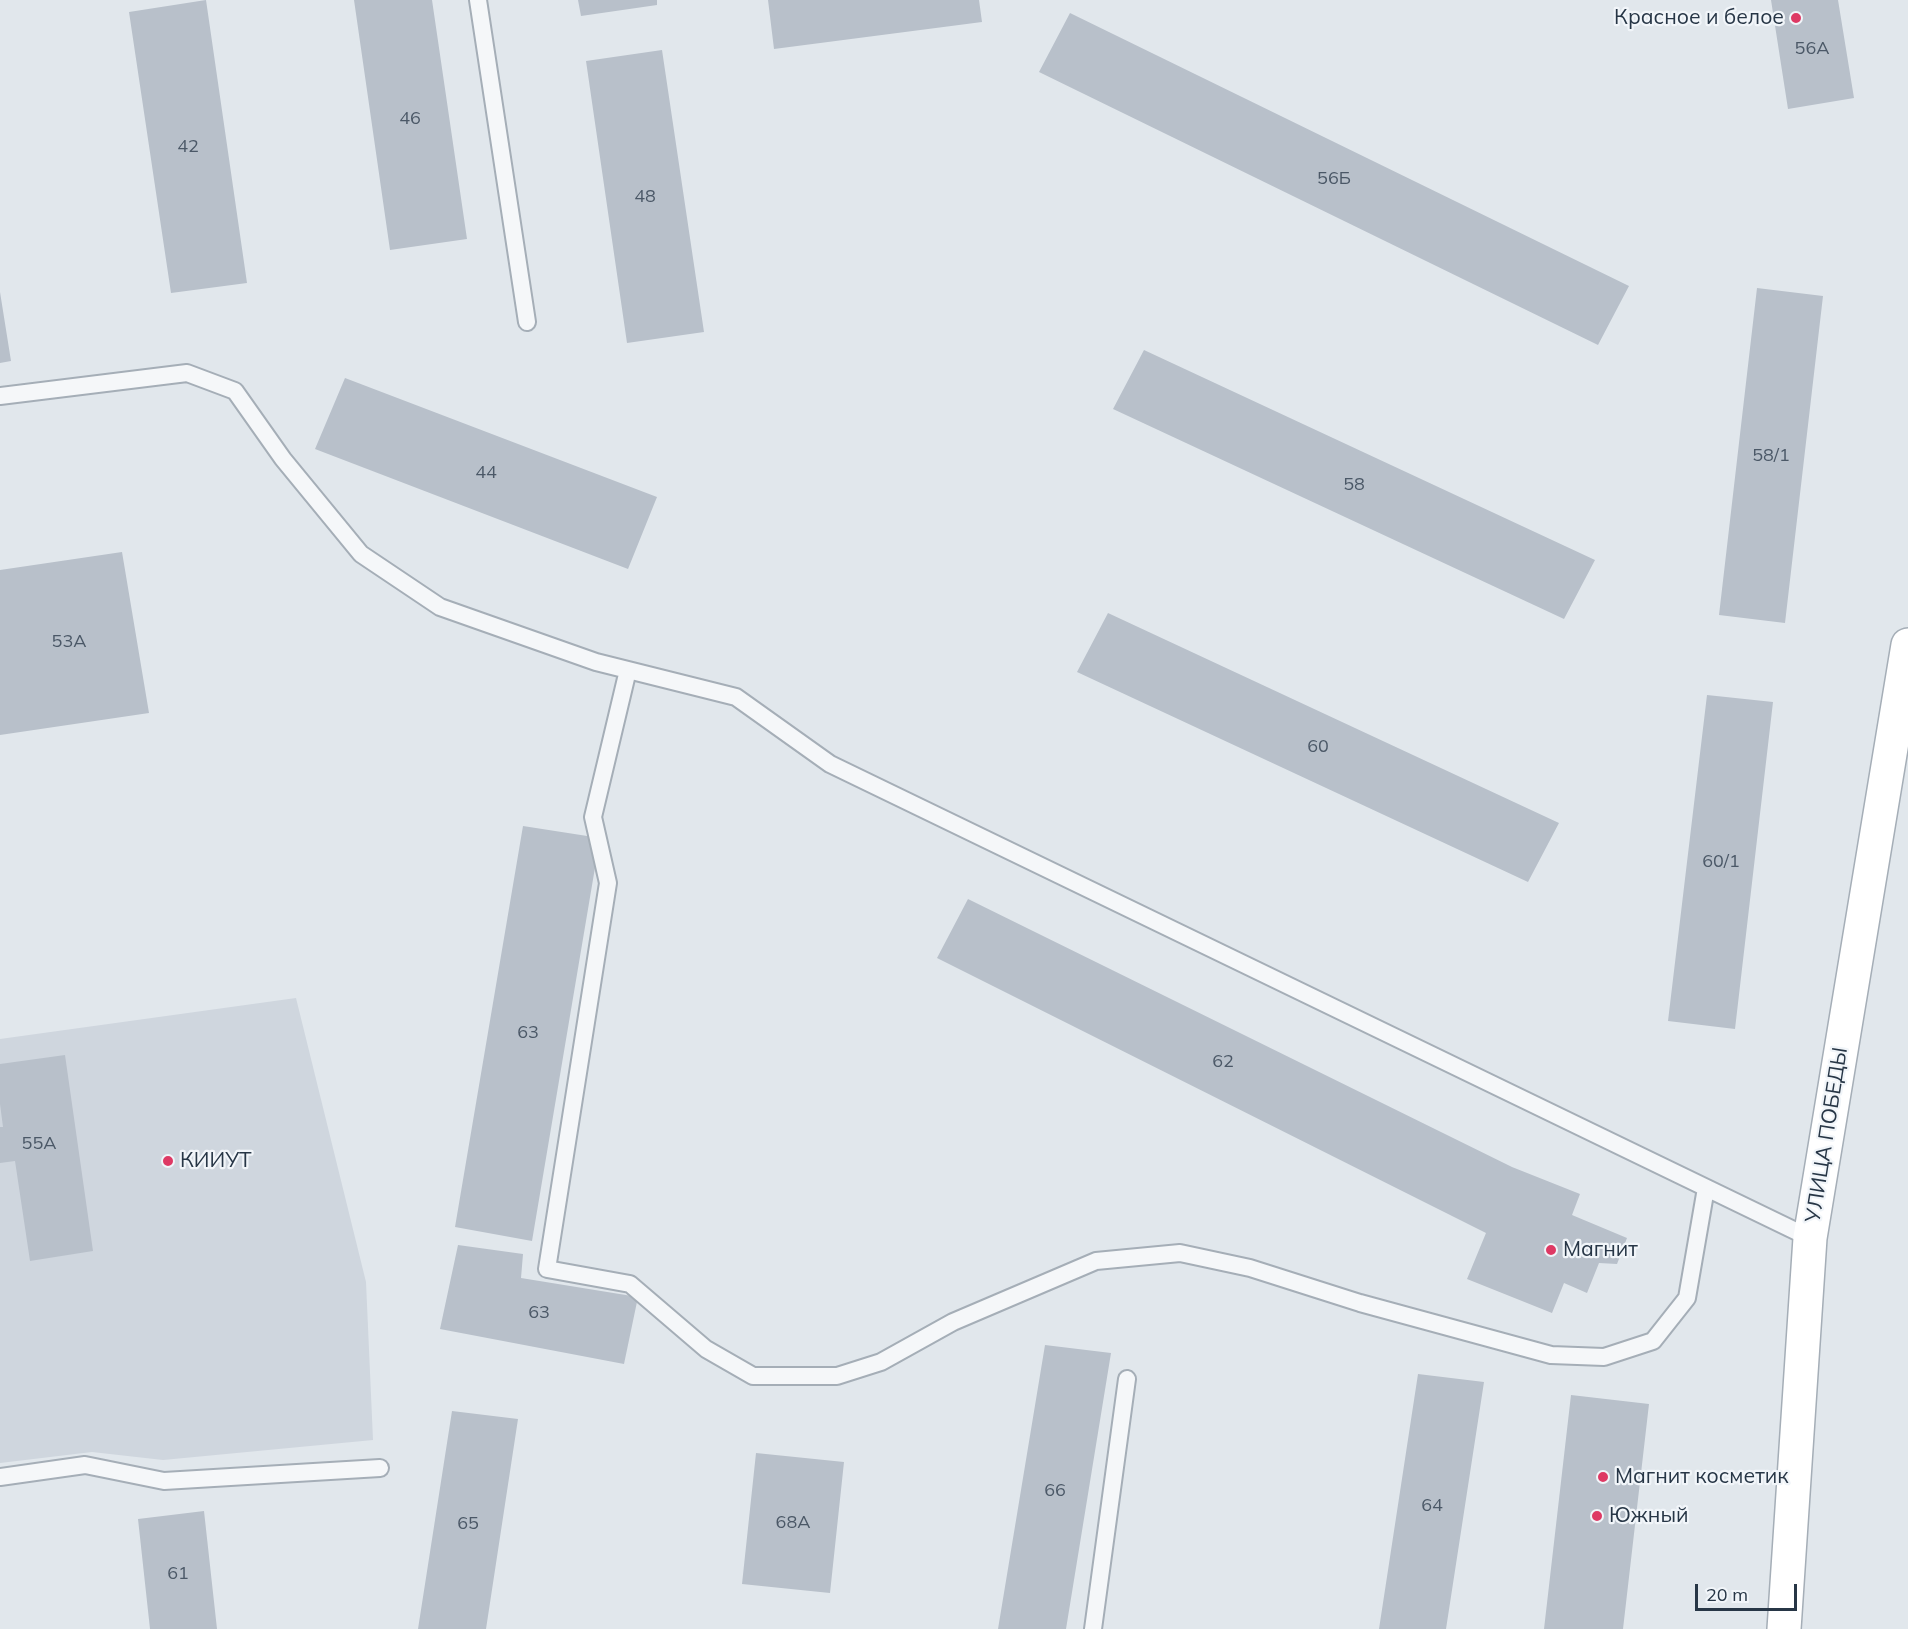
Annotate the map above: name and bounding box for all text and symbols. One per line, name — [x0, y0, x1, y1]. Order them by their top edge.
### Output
place label: Красное и белое — [1614, 5, 1784, 31]
marker: Красное и белое — [1789, 11, 1803, 25]
house number: 56А — [1795, 38, 1829, 60]
house number: 46 — [399, 108, 421, 130]
house number: 42 — [177, 136, 199, 158]
house number: 56Б — [1317, 168, 1351, 190]
house number: 48 — [634, 186, 656, 208]
house number: 58/1 — [1752, 445, 1790, 467]
house number: 44 — [475, 462, 497, 484]
house number: 58 — [1343, 474, 1365, 496]
house number: 53А — [52, 631, 86, 653]
house number: 60 — [1307, 736, 1329, 758]
house number: 60/1 — [1702, 851, 1740, 873]
house number: 63 — [517, 1022, 539, 1044]
street label: УЛИЦА ПОБЕДЫ — [1801, 1045, 1853, 1225]
house number: 62 — [1212, 1051, 1234, 1073]
house number: 55А — [22, 1133, 56, 1155]
place label: КИИУТ — [180, 1148, 252, 1174]
marker: КИИУТ — [161, 1154, 175, 1168]
place label: Магнит — [1563, 1237, 1638, 1263]
marker: Магнит — [1544, 1243, 1558, 1257]
house number: 63 — [528, 1302, 550, 1324]
place label: Магнит косметик — [1615, 1464, 1788, 1490]
marker: Магнит косметик — [1596, 1470, 1610, 1484]
house number: 66 — [1044, 1480, 1066, 1502]
house number: 64 — [1421, 1495, 1443, 1517]
place label: Южный — [1609, 1503, 1689, 1529]
marker: Южный — [1590, 1509, 1604, 1523]
house number: 68А — [776, 1512, 810, 1534]
house number: 65 — [457, 1513, 479, 1535]
house number: 61 — [167, 1563, 189, 1585]
scale bar — [1698, 1572, 1800, 1610]
text: 20 m — [1706, 1583, 1748, 1606]

